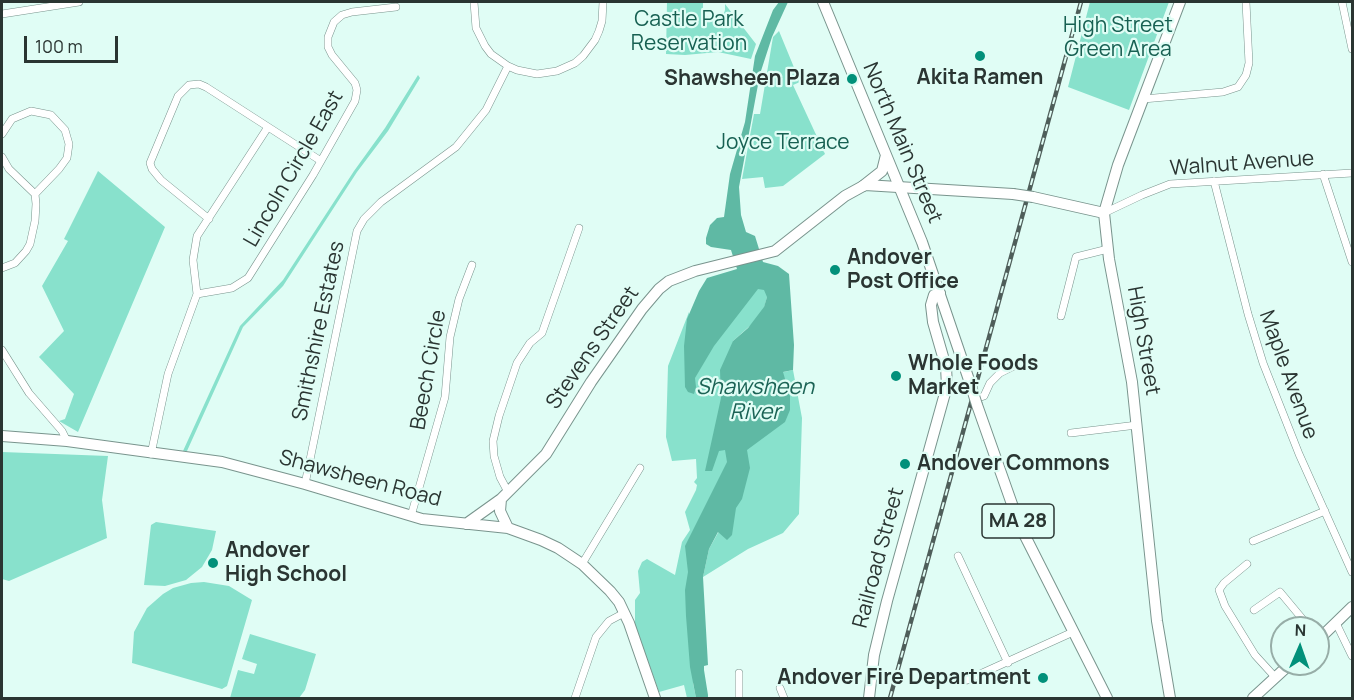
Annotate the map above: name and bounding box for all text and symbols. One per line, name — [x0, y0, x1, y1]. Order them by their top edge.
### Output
park label: Castle Park Reservation — [631, 7, 747, 57]
park label: High Street Green Area — [1063, 13, 1173, 63]
scale bar — [27, 24, 122, 62]
text: 100 m — [35, 34, 83, 58]
marker: Akita Ramen — [973, 49, 987, 63]
street label: North Main Street — [857, 59, 947, 227]
place label: Akita Ramen — [917, 65, 1043, 91]
place label: Shawsheen Plaza — [664, 66, 840, 92]
marker: Shawsheen Plaza — [845, 72, 859, 86]
street label: Lincoln Circle East — [239, 86, 349, 252]
park label: Joyce Terrace — [716, 130, 850, 156]
street label: Walnut Avenue — [1169, 146, 1315, 182]
street label: Smithshire Estates — [288, 239, 350, 423]
place label: Andover Post Office — [847, 245, 959, 295]
marker: Andover Post Office — [828, 263, 842, 277]
street label: Stevens Street — [541, 282, 645, 414]
street label: High Street — [1121, 285, 1165, 397]
street label: Maple Avenue — [1253, 307, 1323, 443]
street label: Beech Circle — [406, 308, 452, 432]
place label: Whole Foods Market — [908, 351, 1038, 401]
marker: Whole Foods Market — [889, 369, 903, 383]
water label: Shawsheen River — [696, 375, 814, 427]
street label: Shawsheen Road — [276, 445, 444, 513]
place label: Andover Commons — [917, 451, 1110, 477]
marker: Andover Commons — [898, 457, 912, 471]
street label: Railroad Street — [848, 485, 910, 631]
road number: MA 28 — [982, 504, 1054, 538]
place label: Andover High School — [225, 538, 347, 588]
marker: Andover High School — [206, 556, 220, 570]
north arrow — [1270, 616, 1330, 676]
text: N — [1294, 619, 1307, 641]
place label: Andover Fire Department — [777, 665, 1031, 691]
marker: Andover Fire Department — [1036, 671, 1050, 685]

